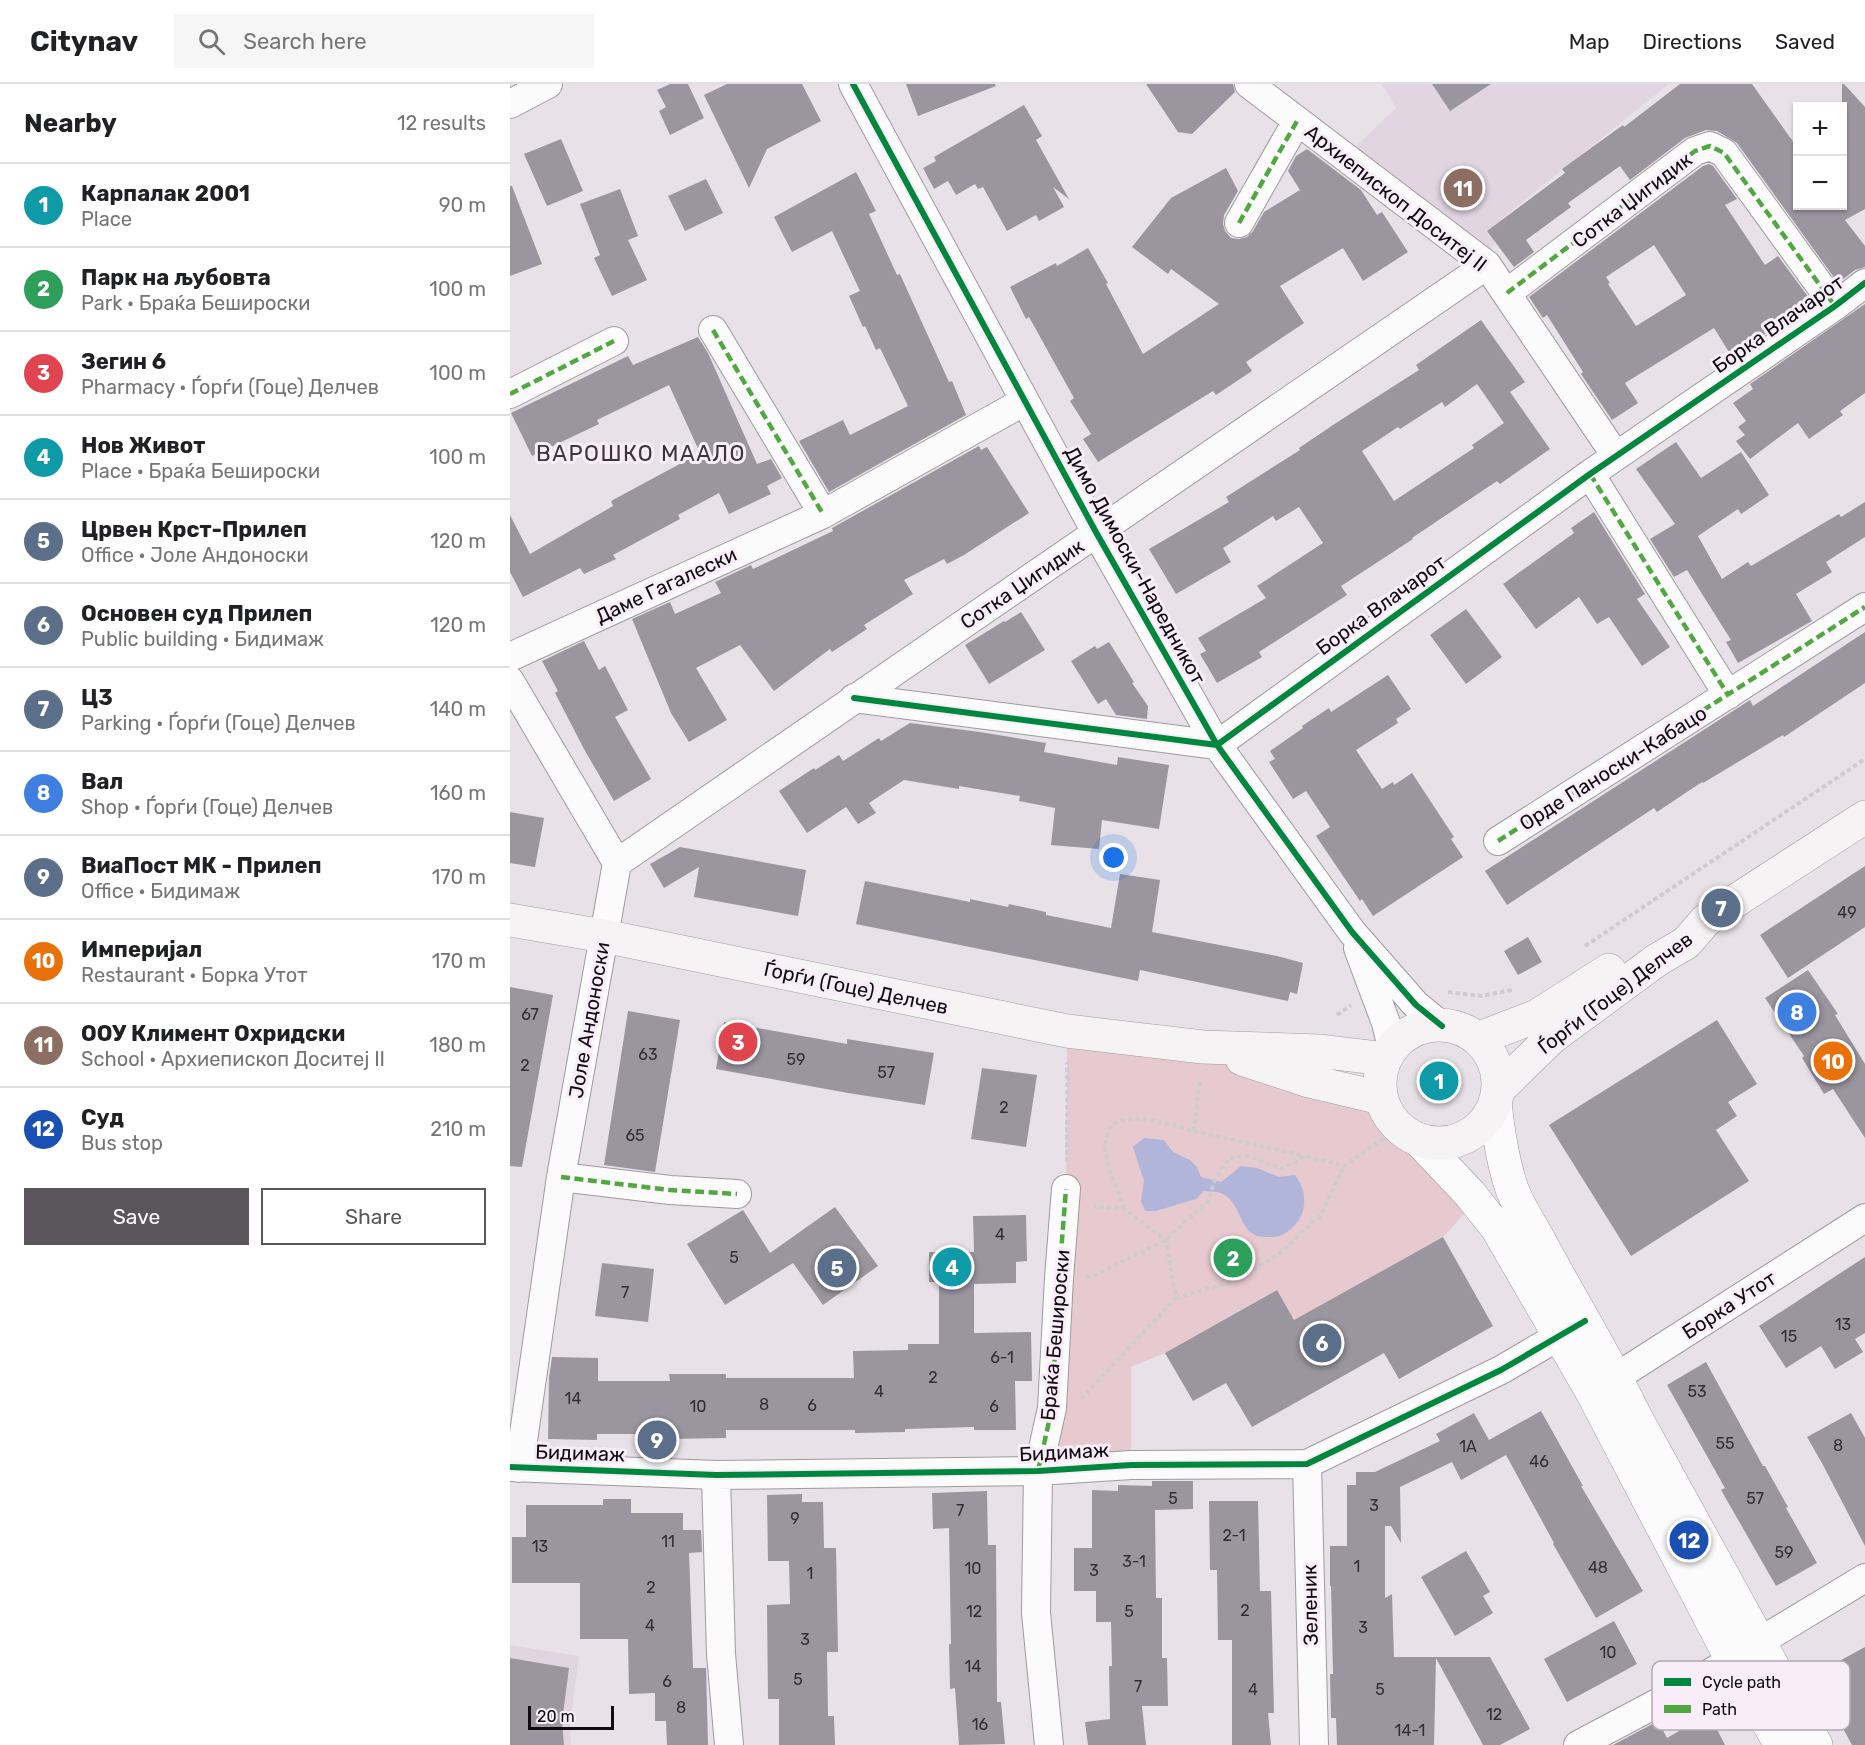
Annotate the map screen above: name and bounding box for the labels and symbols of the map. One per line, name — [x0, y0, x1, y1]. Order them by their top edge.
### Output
street label: Архиепископ Доситеј II — [1300, 120, 1492, 276]
street label: Сотка Џигидик — [1567, 147, 1697, 253]
pin: 11 — [1444, 166, 1482, 210]
street label: Борка Влачарот — [1708, 270, 1848, 378]
district label: ВАРОШКО МААЛО — [536, 440, 746, 467]
street label: Димо Димоски-Наредникот — [1060, 442, 1210, 688]
street label: Сотка Џигидик — [956, 534, 1089, 634]
street label: Даме Гагалески — [592, 542, 740, 628]
street label: Борка Влачарот — [1311, 550, 1451, 660]
street label: Орде Паноски-Кабацо — [1515, 701, 1711, 835]
your location — [1099, 843, 1128, 872]
pin: 7 — [1702, 886, 1740, 930]
house number: 49 — [1837, 903, 1857, 922]
street label: Ѓорѓи (Гоце) Делчев — [1533, 927, 1697, 1059]
street label: Јоле Андоноски — [563, 940, 615, 1100]
street label: Ѓорѓи (Гоце) Делчев — [762, 957, 950, 1019]
pin: 8 — [1778, 990, 1816, 1034]
house number: 67 — [521, 1005, 539, 1024]
pin: 3 — [718, 1020, 758, 1064]
pin: 10 — [1814, 1038, 1852, 1084]
house number: 63 — [638, 1045, 658, 1064]
house number: 59 — [787, 1050, 806, 1069]
house number: 2 — [520, 1056, 530, 1075]
pin: 1 — [1420, 1058, 1458, 1104]
house number: 57 — [877, 1063, 895, 1082]
house number: 2 — [999, 1098, 1009, 1117]
house number: 65 — [625, 1126, 645, 1145]
house number: 4 — [995, 1225, 1005, 1244]
pin: 2 — [1214, 1236, 1252, 1280]
pin: 4 — [932, 1244, 972, 1290]
pin: 5 — [818, 1246, 856, 1290]
house number: 5 — [729, 1248, 739, 1267]
street label: Браќа Бешироски — [1036, 1248, 1074, 1422]
street label: Борка Утот — [1678, 1266, 1780, 1344]
house number: 7 — [621, 1283, 629, 1302]
house number: 13 — [1835, 1315, 1851, 1334]
pin: 6 — [1302, 1320, 1342, 1366]
house number: 15 — [1781, 1327, 1797, 1346]
house number: 6-1 — [990, 1348, 1014, 1367]
house number: 2 — [928, 1368, 938, 1387]
house number: 4 — [874, 1382, 884, 1401]
house number: 53 — [1687, 1382, 1707, 1401]
house number: 14 — [565, 1389, 581, 1408]
house number: 8 — [759, 1395, 769, 1414]
house number: 6 — [807, 1396, 817, 1415]
house number: 10 — [689, 1397, 707, 1416]
house number: 6 — [989, 1397, 999, 1416]
pin: 9 — [638, 1418, 676, 1462]
house number: 55 — [1715, 1434, 1735, 1453]
house number: 8 — [1833, 1436, 1843, 1455]
house number: 1А — [1459, 1437, 1477, 1456]
street label: Бидимаж — [1019, 1438, 1109, 1466]
street label: Бидимаж — [535, 1439, 625, 1467]
house number: 46 — [1529, 1452, 1549, 1471]
house number: 5 — [1168, 1489, 1178, 1508]
house number: 57 — [1746, 1489, 1764, 1508]
house number: 3 — [1369, 1496, 1379, 1515]
house number: 7 — [956, 1501, 964, 1520]
house number: 9 — [790, 1509, 800, 1528]
pin: 12 — [1670, 1518, 1708, 1562]
house number: 2-1 — [1222, 1526, 1246, 1545]
house number: 11 — [661, 1532, 675, 1551]
house number: 13 — [532, 1537, 548, 1556]
house number: 59 — [1775, 1543, 1794, 1562]
house number: 3-1 — [1122, 1552, 1146, 1571]
house number: 1 — [1354, 1557, 1360, 1576]
house number: 48 — [1588, 1558, 1608, 1577]
house number: 10 — [964, 1559, 982, 1578]
house number: 3 — [1089, 1561, 1099, 1580]
house number: 1 — [807, 1564, 813, 1583]
street label: Зеленик — [1297, 1564, 1323, 1646]
house number: 2 — [646, 1578, 656, 1597]
house number: 2 — [1240, 1601, 1250, 1620]
house number: 12 — [966, 1602, 982, 1621]
house number: 5 — [1124, 1602, 1134, 1621]
house number: 4 — [645, 1616, 655, 1635]
house number: 3 — [1358, 1618, 1368, 1637]
house number: 3 — [800, 1630, 810, 1649]
house number: 10 — [1599, 1643, 1617, 1662]
house number: 14 — [965, 1657, 981, 1676]
legend — [1652, 1661, 1850, 1730]
house number: 5 — [793, 1670, 803, 1689]
house number: 6 — [662, 1672, 672, 1691]
text: Cycle path — [1702, 1673, 1781, 1692]
house number: 7 — [1134, 1677, 1142, 1696]
house number: 4 — [1248, 1680, 1258, 1699]
house number: 5 — [1375, 1680, 1385, 1699]
house number: 8 — [676, 1698, 686, 1717]
text: Path — [1702, 1700, 1737, 1719]
scale bar — [528, 1703, 614, 1730]
house number: 12 — [1486, 1705, 1502, 1724]
house number: 16 — [972, 1715, 989, 1734]
house number: 14-1 — [1395, 1721, 1425, 1740]

